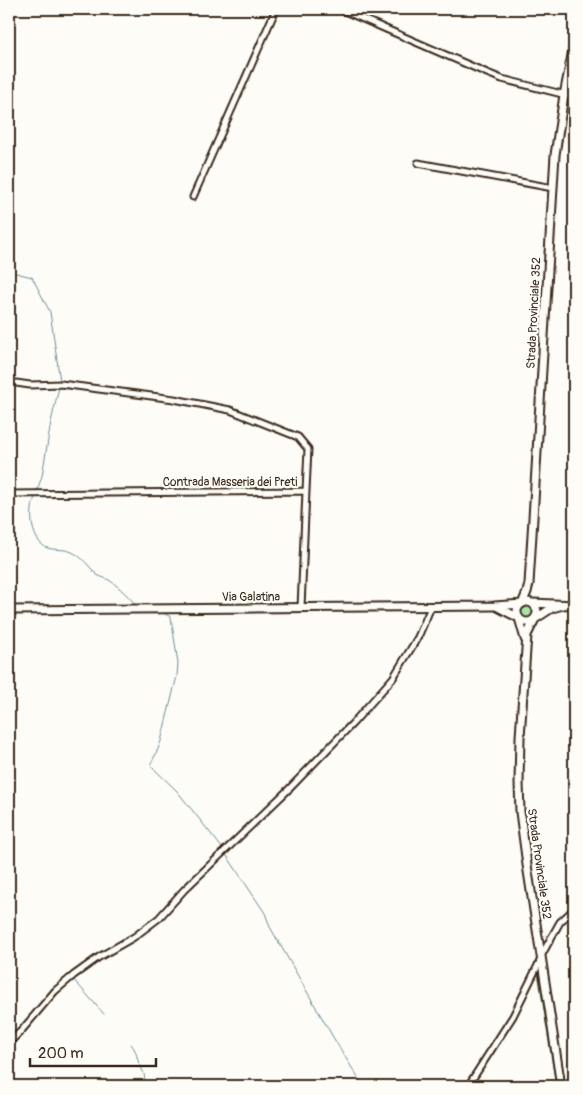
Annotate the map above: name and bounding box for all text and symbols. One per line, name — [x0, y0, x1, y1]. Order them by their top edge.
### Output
street label: Strada Provinciale 352 — [524, 256, 544, 369]
street label: Contrada Masseria dei Preti — [163, 475, 297, 490]
street label: Via Galatina — [222, 590, 281, 605]
street label: Strada Provinciale 352 — [524, 808, 554, 921]
scale bar — [30, 1035, 156, 1067]
text: 200 m — [38, 1044, 83, 1063]

